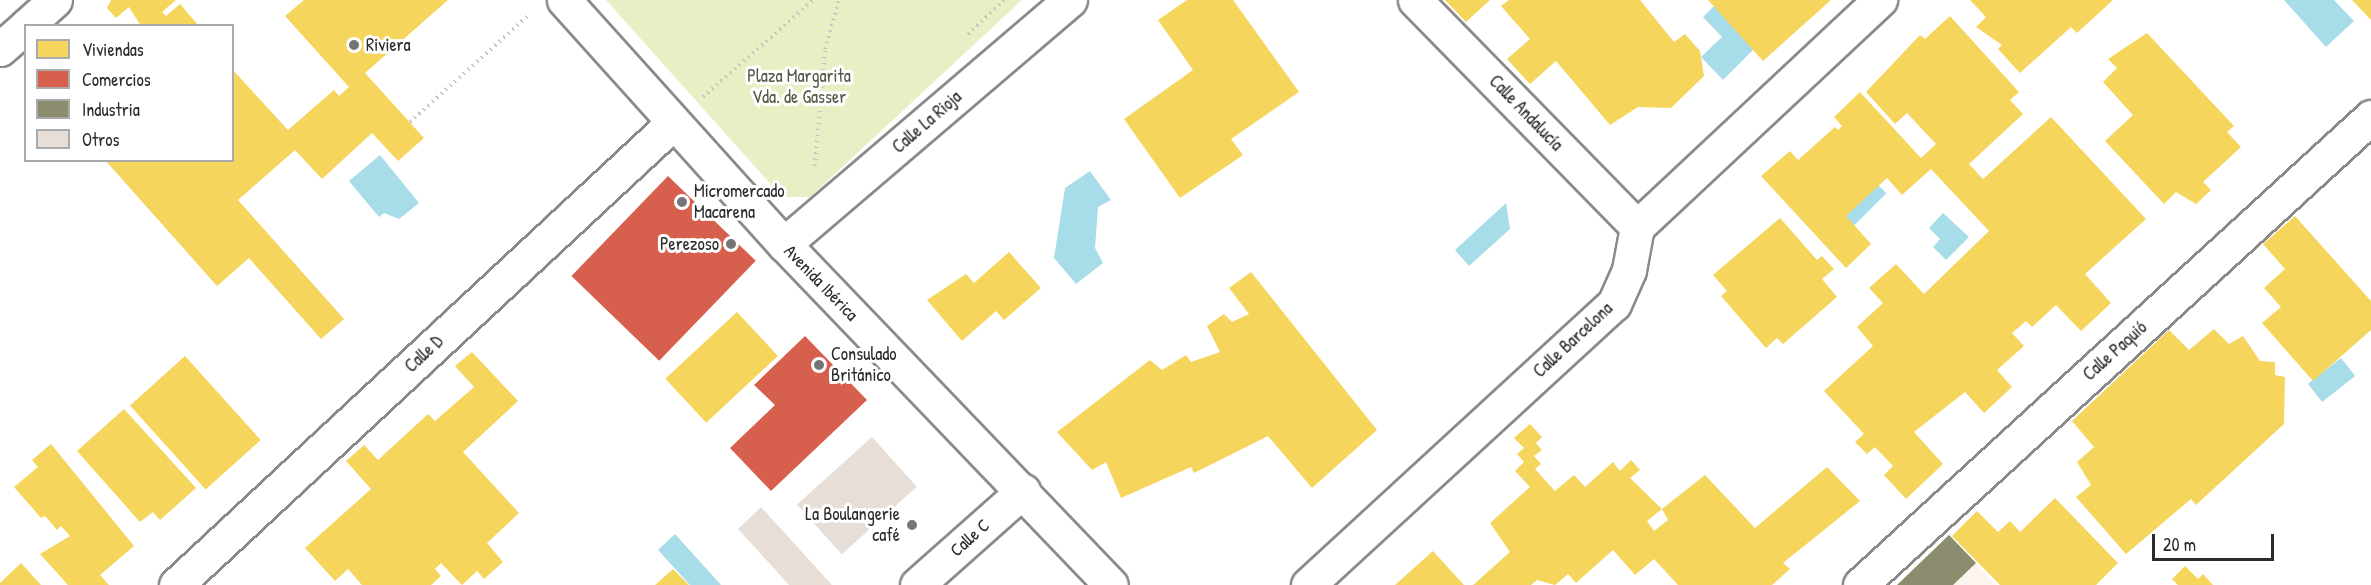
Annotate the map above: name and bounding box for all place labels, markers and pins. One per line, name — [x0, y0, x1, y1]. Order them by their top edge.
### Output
place label: Riviera — [366, 34, 411, 56]
marker: Riviera — [347, 38, 361, 52]
place label: Micromercado Macarena — [694, 181, 785, 224]
marker: Micromercado Macarena — [675, 195, 689, 209]
place label: Perezoso — [660, 233, 719, 255]
marker: Perezoso — [724, 237, 738, 251]
place label: Consulado Británico — [831, 344, 897, 386]
marker: Consulado Británico — [812, 358, 826, 372]
place label: La Boulangerie café — [805, 504, 900, 546]
marker: La Boulangerie café — [905, 518, 919, 532]

